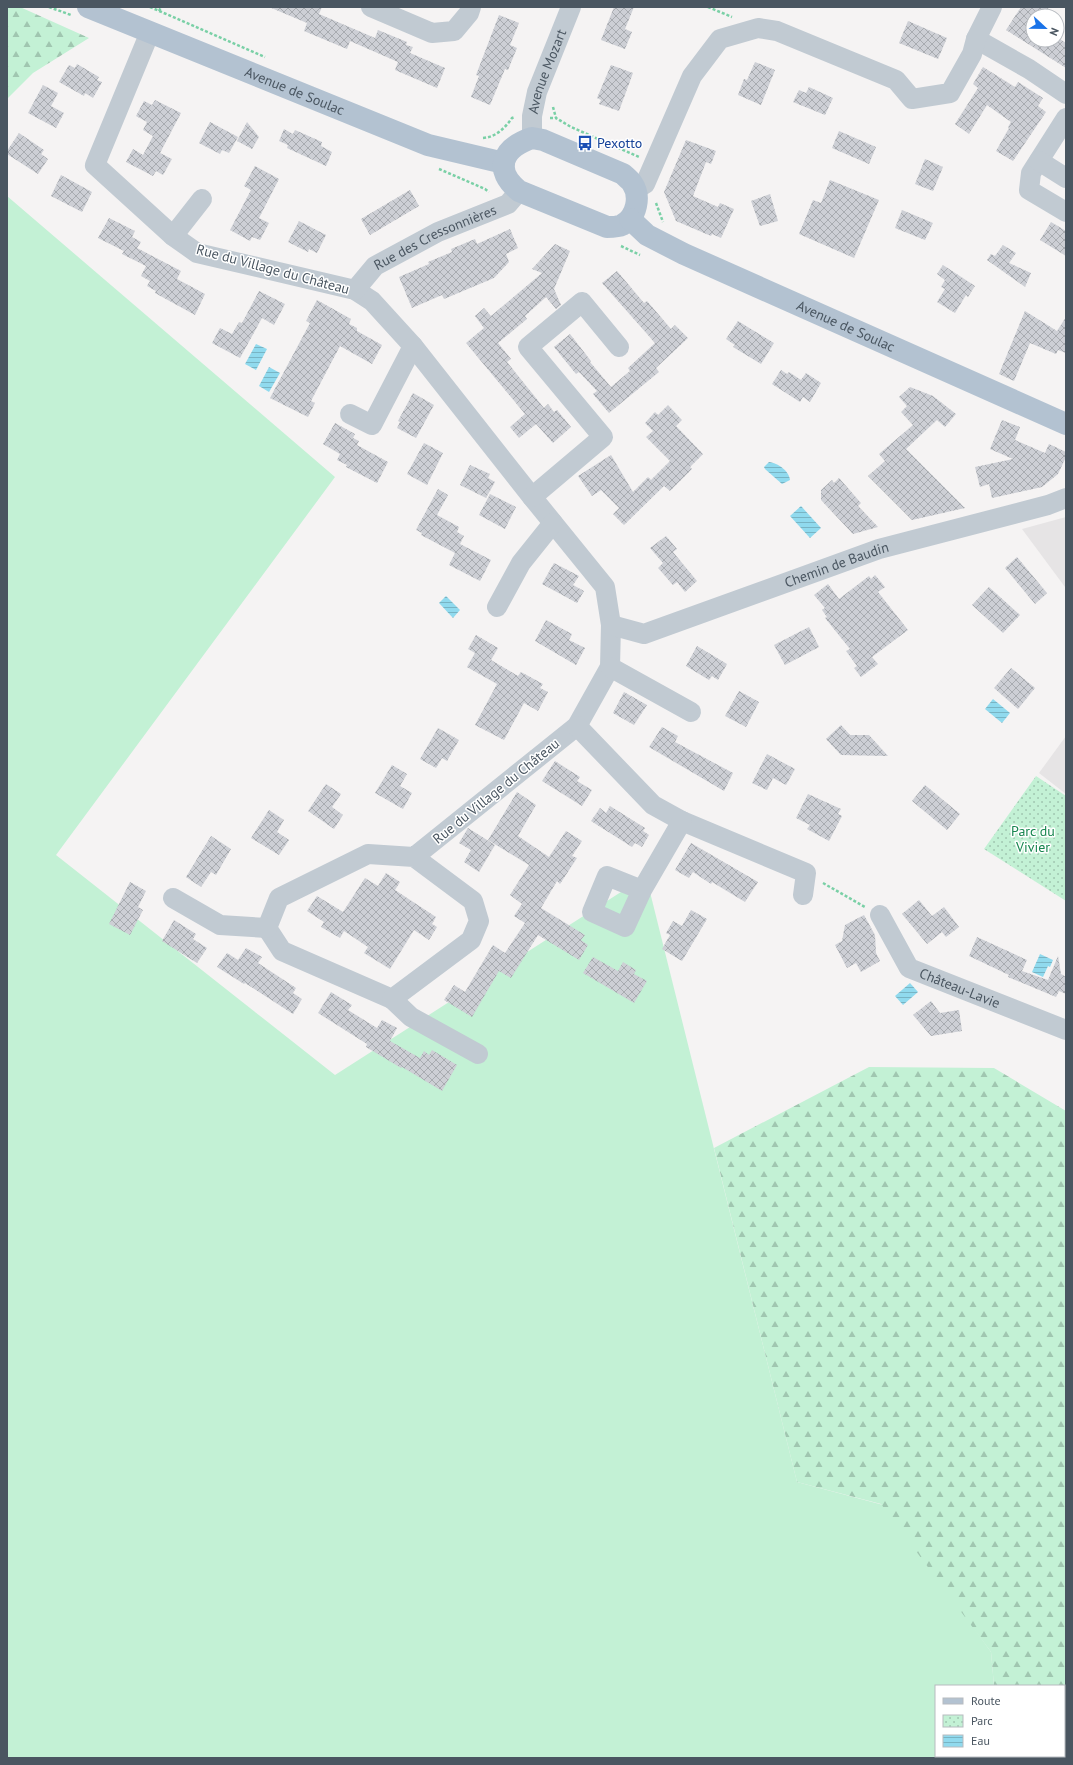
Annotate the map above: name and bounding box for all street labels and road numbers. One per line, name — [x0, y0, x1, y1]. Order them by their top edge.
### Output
street label: Avenue Mozart — [524, 26, 570, 115]
street label: Avenue de Soulac — [242, 63, 347, 119]
street label: Rue des Cressonnières — [371, 201, 499, 274]
street label: Rue du Village du Château — [194, 240, 352, 298]
street label: Avenue de Soulac — [794, 296, 898, 356]
street label: Chemin de Baudin — [782, 538, 891, 591]
street label: Rue du Village du Château — [429, 734, 563, 848]
street label: Château-Lavie — [917, 964, 1003, 1012]

